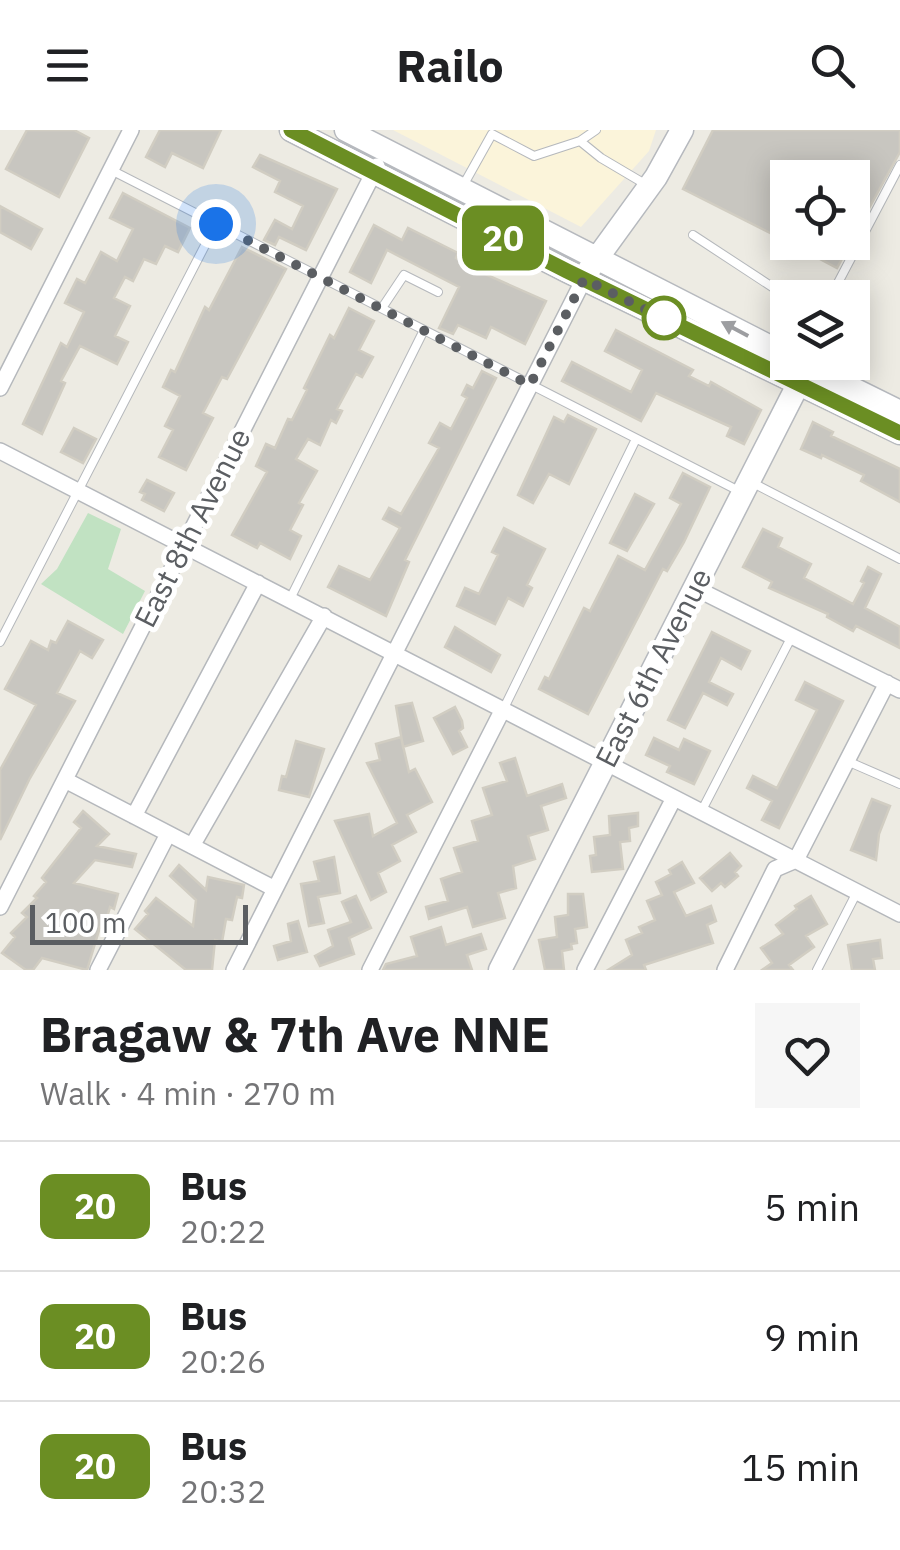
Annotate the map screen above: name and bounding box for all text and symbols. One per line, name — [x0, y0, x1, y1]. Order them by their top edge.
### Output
text: Railo — [396, 36, 504, 94]
icon: menu — [40, 38, 95, 93]
icon: search — [805, 38, 860, 93]
map controls — [770, 160, 870, 380]
button: locate — [770, 160, 870, 260]
your location — [191, 199, 241, 249]
line badge: 20 — [458, 206, 548, 270]
text: 20 — [482, 215, 524, 261]
button: layers — [770, 280, 870, 380]
unlabelled marker — [643, 297, 685, 339]
one-way arrow — [721, 321, 750, 338]
street label: East 8th Avenue — [125, 421, 259, 633]
street label: East 6th Avenue — [586, 561, 720, 773]
scale bar — [30, 900, 248, 944]
text: 100 m — [45, 904, 126, 941]
text: Bragaw & 7th Ave NNE — [40, 1003, 550, 1065]
button: heart — [755, 1003, 860, 1108]
text: Walk · 4 min · 270 m — [40, 1072, 336, 1114]
text: Bus — [180, 1161, 247, 1210]
text: 5 min — [764, 1182, 860, 1231]
text: 20 — [74, 1183, 116, 1229]
text: 20:22 — [180, 1210, 266, 1252]
text: Bus — [180, 1291, 247, 1340]
text: 9 min — [764, 1312, 860, 1361]
text: 20 — [74, 1313, 116, 1359]
text: 20:26 — [180, 1340, 266, 1382]
text: Bus — [180, 1421, 247, 1470]
text: 15 min — [741, 1442, 860, 1491]
text: 20 — [74, 1443, 116, 1489]
text: 20:32 — [180, 1470, 266, 1512]

